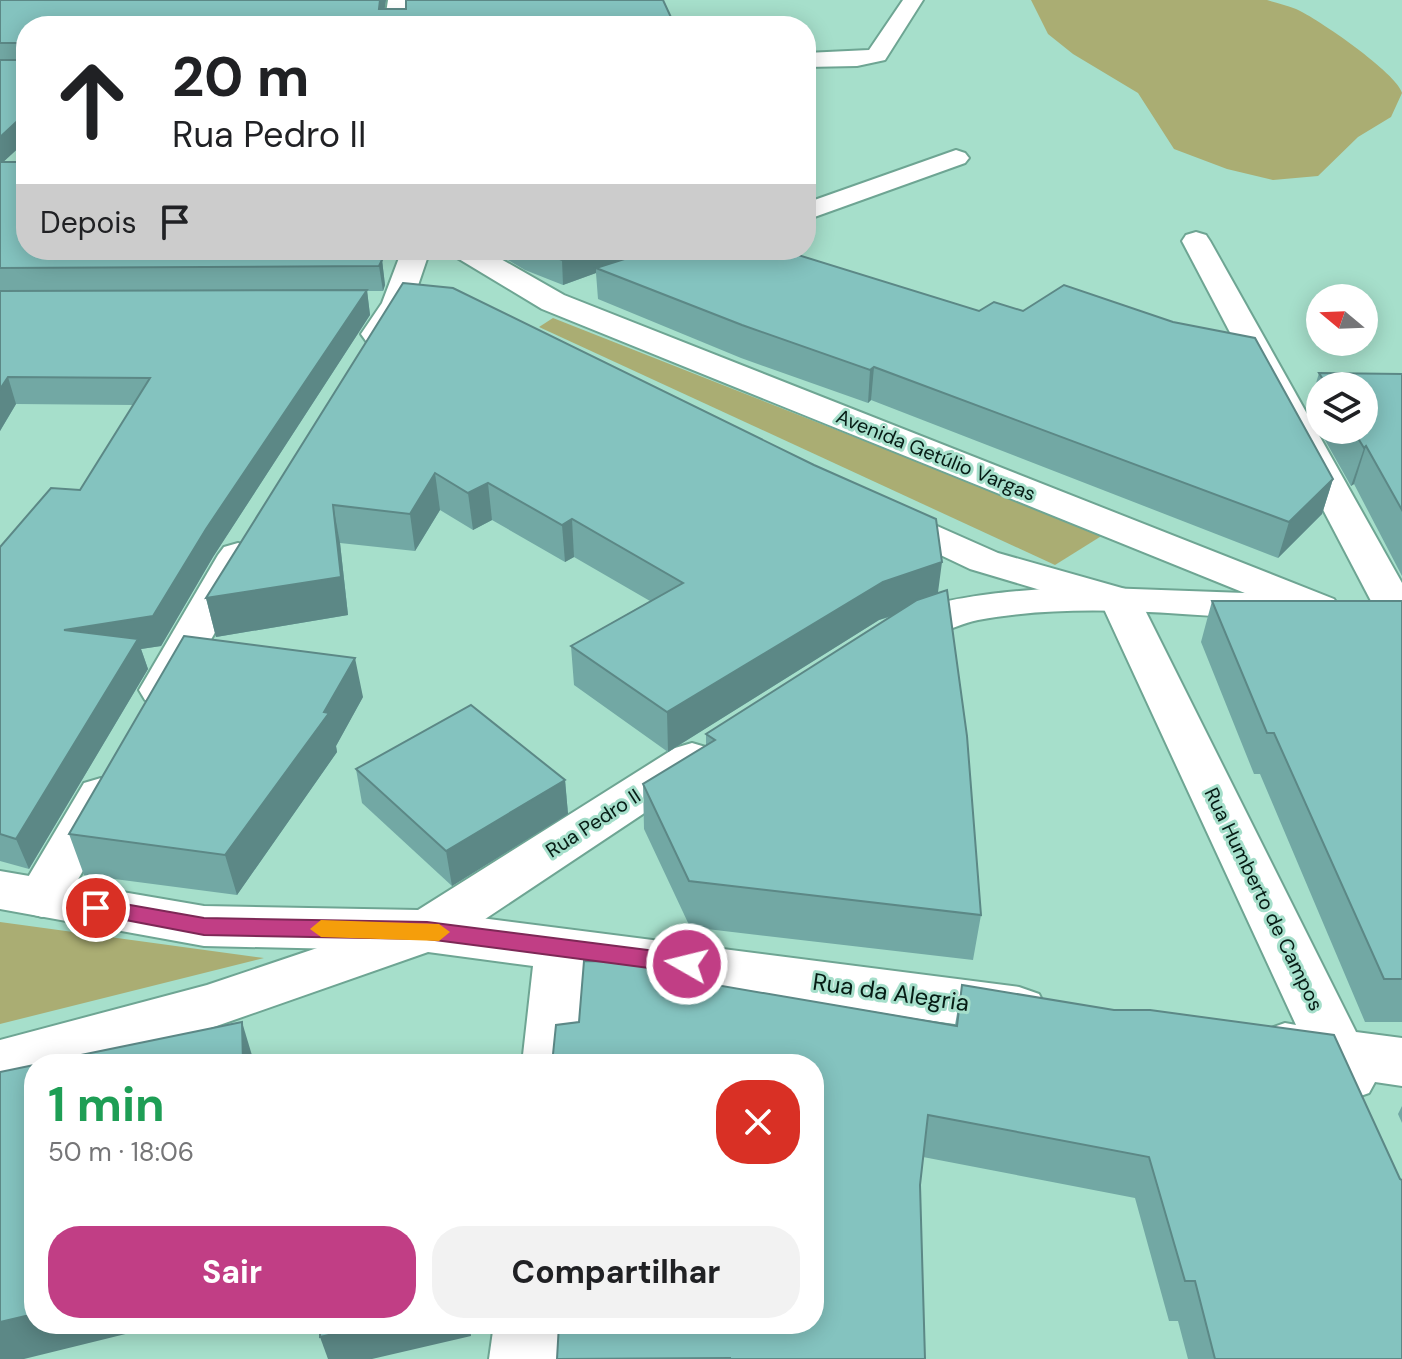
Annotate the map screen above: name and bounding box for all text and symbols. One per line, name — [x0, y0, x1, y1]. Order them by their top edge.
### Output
text: 20 m — [172, 40, 309, 113]
icon: ahead — [40, 48, 144, 152]
text: Rua Pedro II — [172, 111, 366, 158]
icon: arrive — [153, 200, 197, 244]
text: Depois — [40, 203, 137, 242]
north arrow — [1306, 284, 1378, 356]
map controls — [1306, 284, 1378, 444]
button: layers — [1306, 372, 1378, 444]
street label: Avenida Getúlio Vargas — [832, 403, 1040, 507]
street label: Rua Pedro II — [541, 783, 645, 863]
street label: Rua Humberto de Campos — [1199, 783, 1329, 1015]
pin — [62, 874, 130, 942]
icon: arrive — [74, 886, 118, 930]
position arrow — [645, 922, 729, 1006]
street label: Rua da Alegria — [811, 966, 971, 1018]
text: 1 min — [48, 1073, 165, 1136]
button: close — [716, 1080, 800, 1164]
text: 50 m · 18:06 — [48, 1135, 194, 1169]
button: Sair — [48, 1226, 416, 1318]
button: Compartilhar — [432, 1226, 800, 1318]

